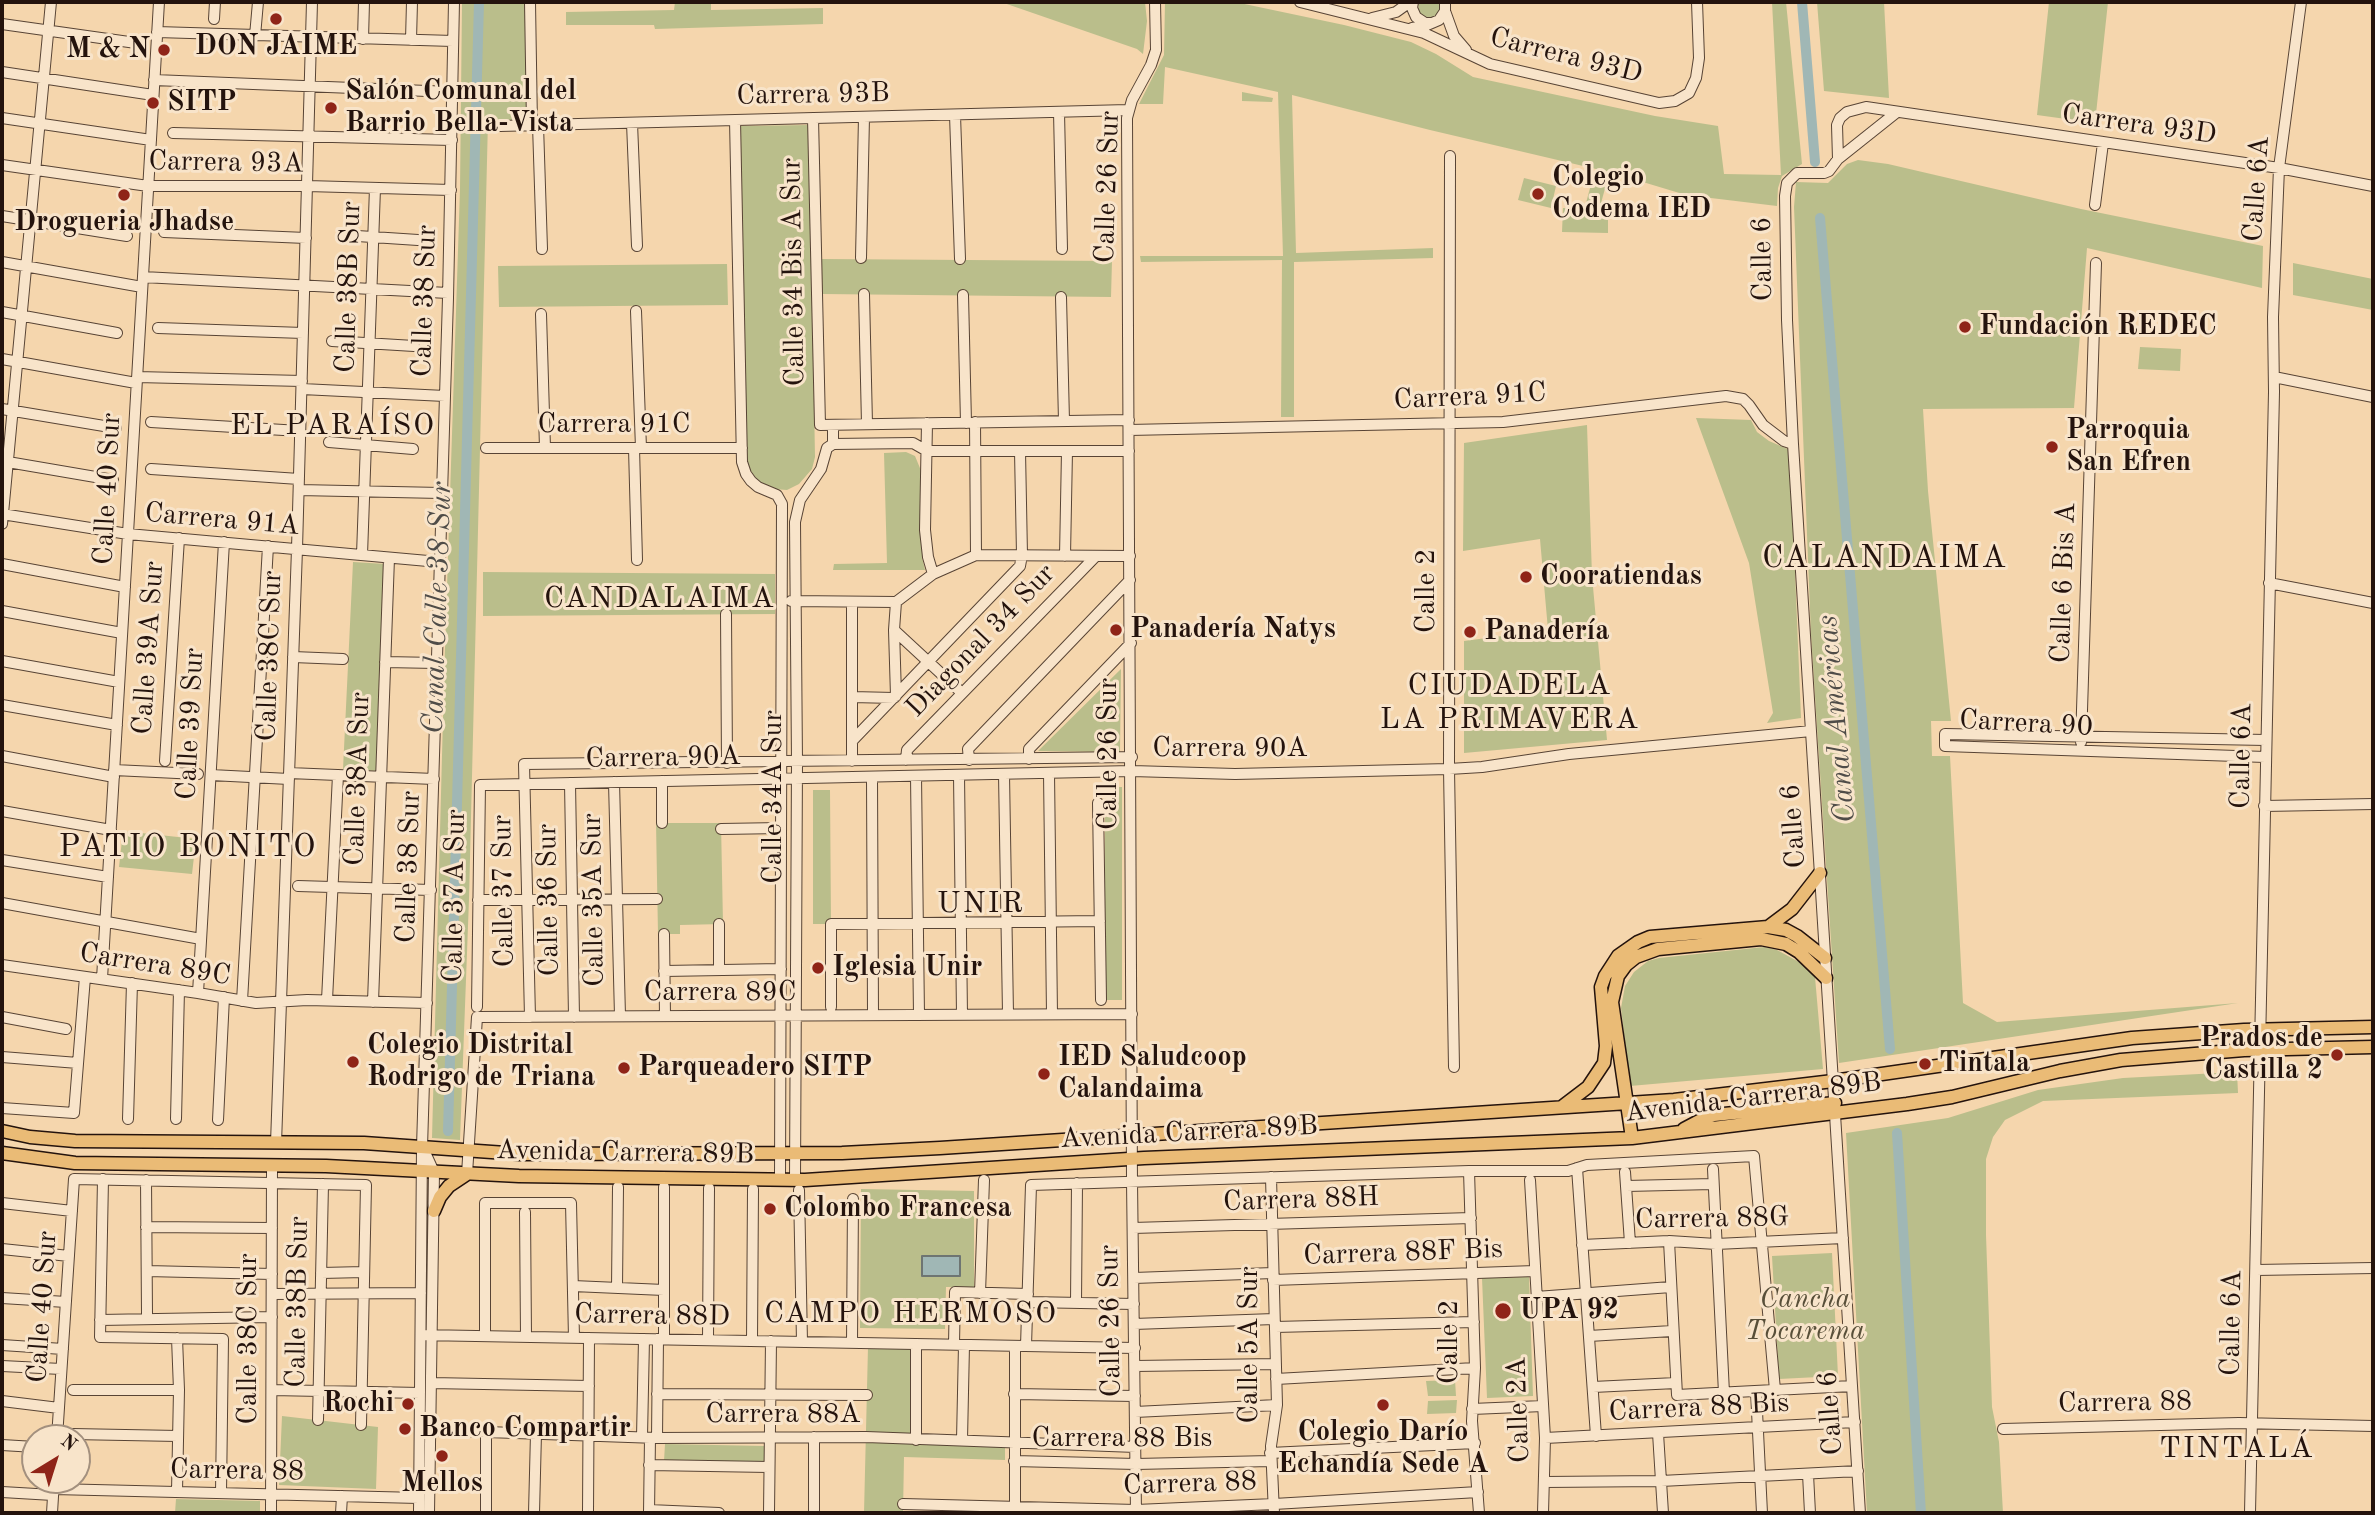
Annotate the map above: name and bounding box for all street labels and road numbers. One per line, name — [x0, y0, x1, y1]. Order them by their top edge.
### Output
street label: Carrera 93D — [1486, 21, 1646, 91]
street label: Carrera 93B — [736, 77, 890, 113]
street label: Carrera 93D — [2059, 98, 2219, 152]
street label: Calle 26 Sur — [1089, 110, 1127, 264]
street label: Calle 6A — [2237, 135, 2277, 243]
street label: Carrera 93A — [148, 145, 304, 181]
street label: Calle 34 Bis A Sur — [775, 157, 813, 387]
street label: Calle 38B Sur — [329, 201, 369, 373]
street label: Calle 6 — [1745, 216, 1781, 302]
street label: Calle 38 Sur — [406, 224, 444, 378]
street label: Carrera 91C — [1393, 376, 1547, 418]
street label: Carrera 91C — [538, 408, 690, 442]
street label: Calle 40 Sur — [87, 412, 129, 566]
street label: Carrera 91A — [143, 496, 301, 544]
street label: Calle 6 Bis A — [2044, 502, 2084, 664]
street label: Calle 2 — [1410, 549, 1444, 633]
street label: Diagonal 34 Sur — [899, 557, 1063, 725]
street label: Calle 39A Sur — [126, 560, 172, 736]
street label: Calle 38C Sur — [250, 570, 290, 742]
street label: Calle 39 Sur — [170, 647, 212, 801]
street label: Calle 26 Sur — [1092, 678, 1126, 830]
street label: Calle 38A Sur — [338, 691, 378, 867]
street label: Calle 6A — [2224, 703, 2260, 809]
street label: Carrera 90 — [1958, 704, 2094, 744]
street label: Calle 34A Sur — [757, 710, 791, 884]
street label: Carrera 90A — [1152, 732, 1308, 766]
street label: Carrera 90A — [585, 740, 741, 776]
street label: Calle 6 — [1774, 783, 1814, 869]
street label: Calle 38 Sur — [390, 790, 428, 944]
street label: Calle 37A Sur — [437, 809, 473, 983]
street label: Calle 35A Sur — [576, 813, 612, 987]
street label: Calle 37 Sur — [486, 814, 522, 968]
street label: Calle 36 Sur — [531, 823, 567, 977]
street label: Carrera 89C — [77, 936, 233, 994]
street label: Carrera 89C — [644, 976, 796, 1010]
street label: Avenida Carrera 89B — [1623, 1066, 1883, 1130]
street label: Avenida Carrera 89B — [1059, 1109, 1319, 1157]
street label: Avenida Carrera 89B — [496, 1134, 754, 1172]
street label: Carrera 88H — [1222, 1180, 1380, 1220]
street label: Carrera 88G — [1635, 1201, 1789, 1237]
street label: Calle 38B Sur — [280, 1216, 316, 1388]
street label: Calle 40 Sur — [21, 1230, 65, 1384]
street label: Carrera 88F Bis — [1303, 1233, 1503, 1273]
street label: Calle 26 Sur — [1093, 1244, 1129, 1398]
street label: Calle 38C Sur — [232, 1253, 266, 1425]
street label: Calle 5A Sur — [1233, 1266, 1267, 1424]
street label: Calle 6A — [2214, 1270, 2250, 1376]
street label: Carrera 88D — [574, 1298, 730, 1334]
street label: Calle 2 — [1433, 1300, 1467, 1384]
street label: Calle 2A — [1500, 1356, 1538, 1464]
street label: Calle 6 — [1811, 1370, 1851, 1456]
street label: Carrera 88 — [2058, 1385, 2192, 1421]
street label: Carrera 88 Bis — [1608, 1386, 1790, 1430]
street label: Carrera 88A — [705, 1398, 861, 1432]
street label: Carrera 88 Bis — [1032, 1422, 1212, 1456]
street label: Carrera 88 — [170, 1453, 304, 1489]
street label: Carrera 88 — [1122, 1465, 1258, 1503]

